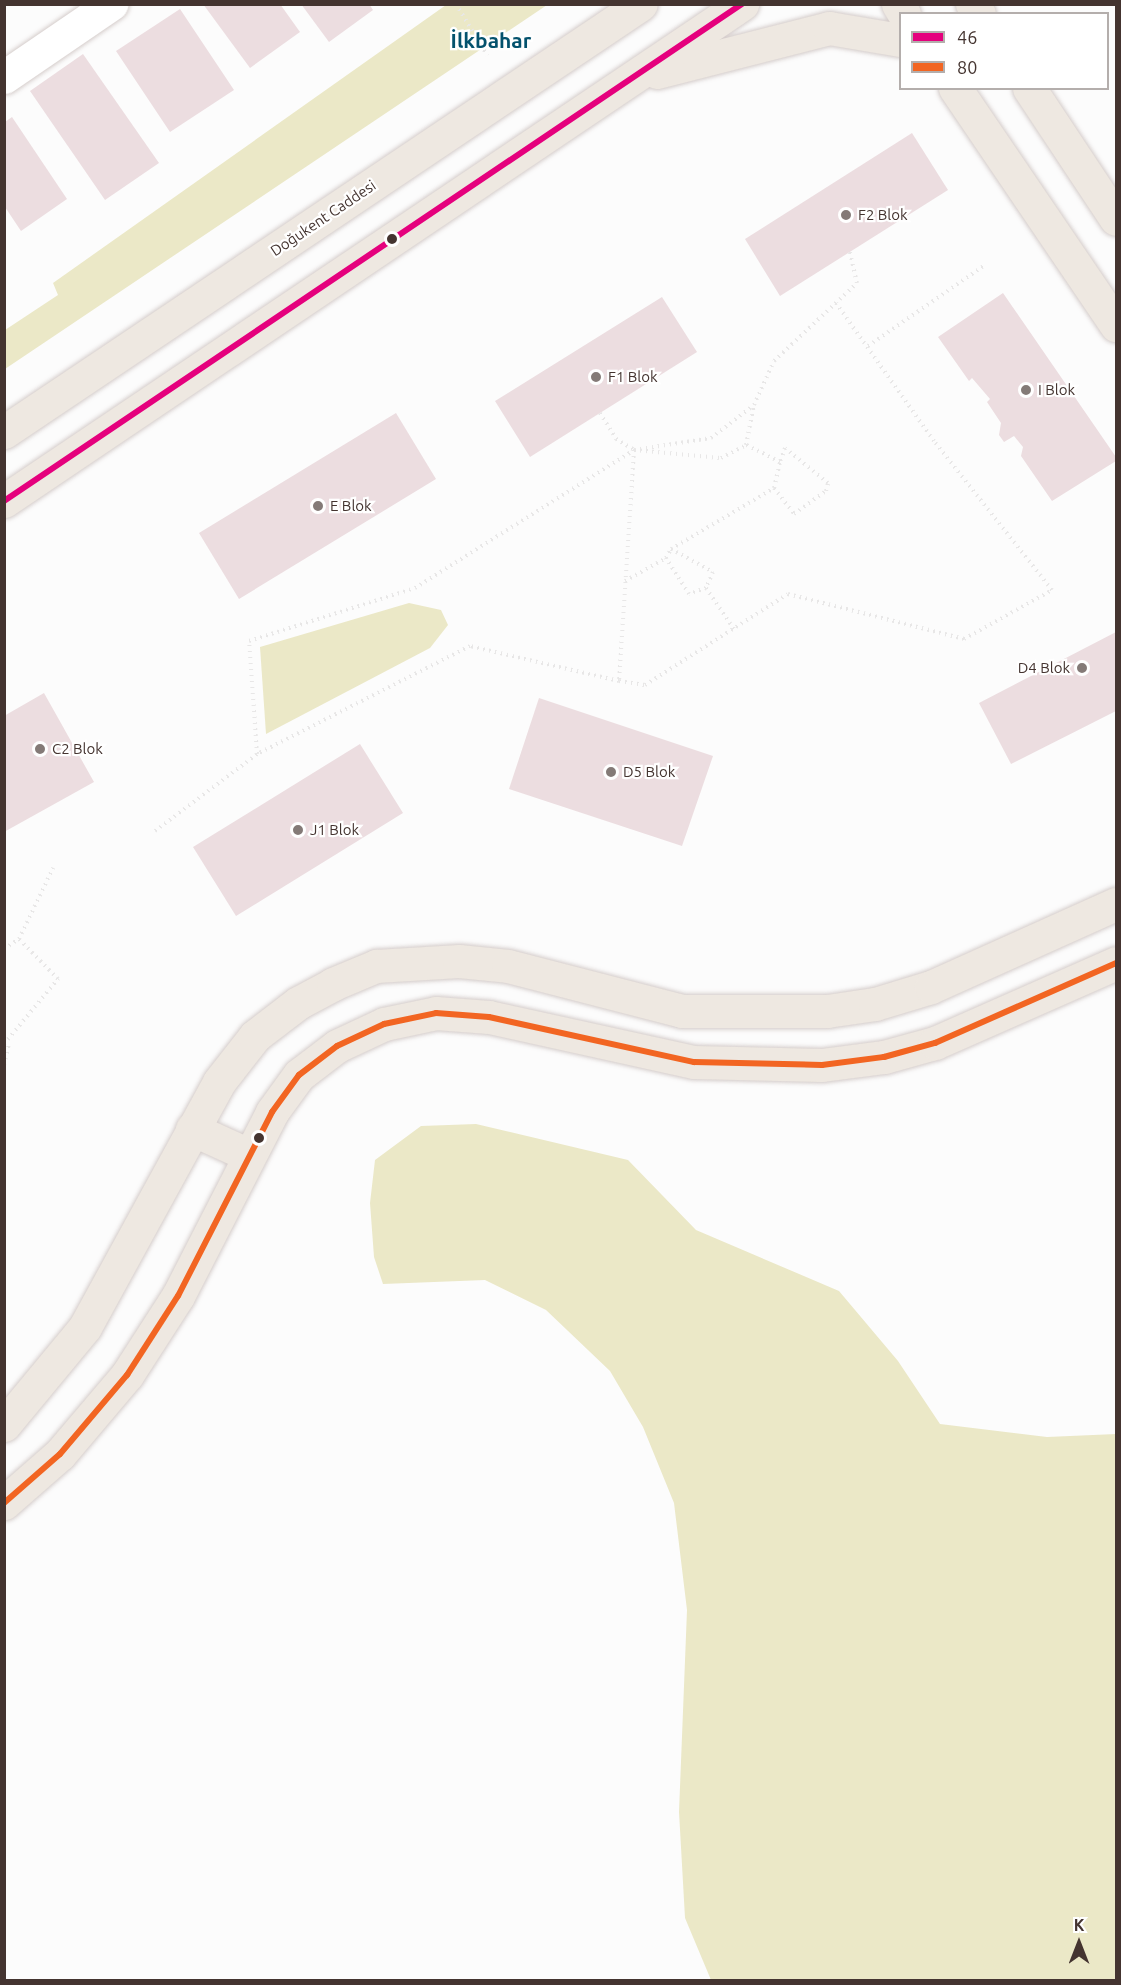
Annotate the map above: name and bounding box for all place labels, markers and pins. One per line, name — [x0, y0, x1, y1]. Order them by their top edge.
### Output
place label: F2 Blok — [858, 206, 908, 224]
marker: F2 Blok — [839, 208, 853, 222]
unlabelled marker — [386, 233, 398, 245]
place label: F1 Blok — [608, 368, 658, 386]
marker: F1 Blok — [589, 370, 603, 384]
place label: I Blok — [1038, 381, 1075, 399]
marker: I Blok — [1019, 383, 1033, 397]
place label: E Blok — [330, 497, 372, 515]
marker: E Blok — [311, 499, 325, 513]
place label: D4 Blok — [1018, 659, 1070, 677]
marker: D4 Blok — [1075, 661, 1089, 675]
place label: C2 Blok — [52, 740, 103, 758]
marker: C2 Blok — [33, 742, 47, 756]
place label: D5 Blok — [623, 763, 675, 781]
marker: D5 Blok — [604, 765, 618, 779]
place label: J1 Blok — [310, 821, 359, 839]
marker: J1 Blok — [291, 823, 305, 837]
unlabelled marker — [253, 1132, 265, 1144]

